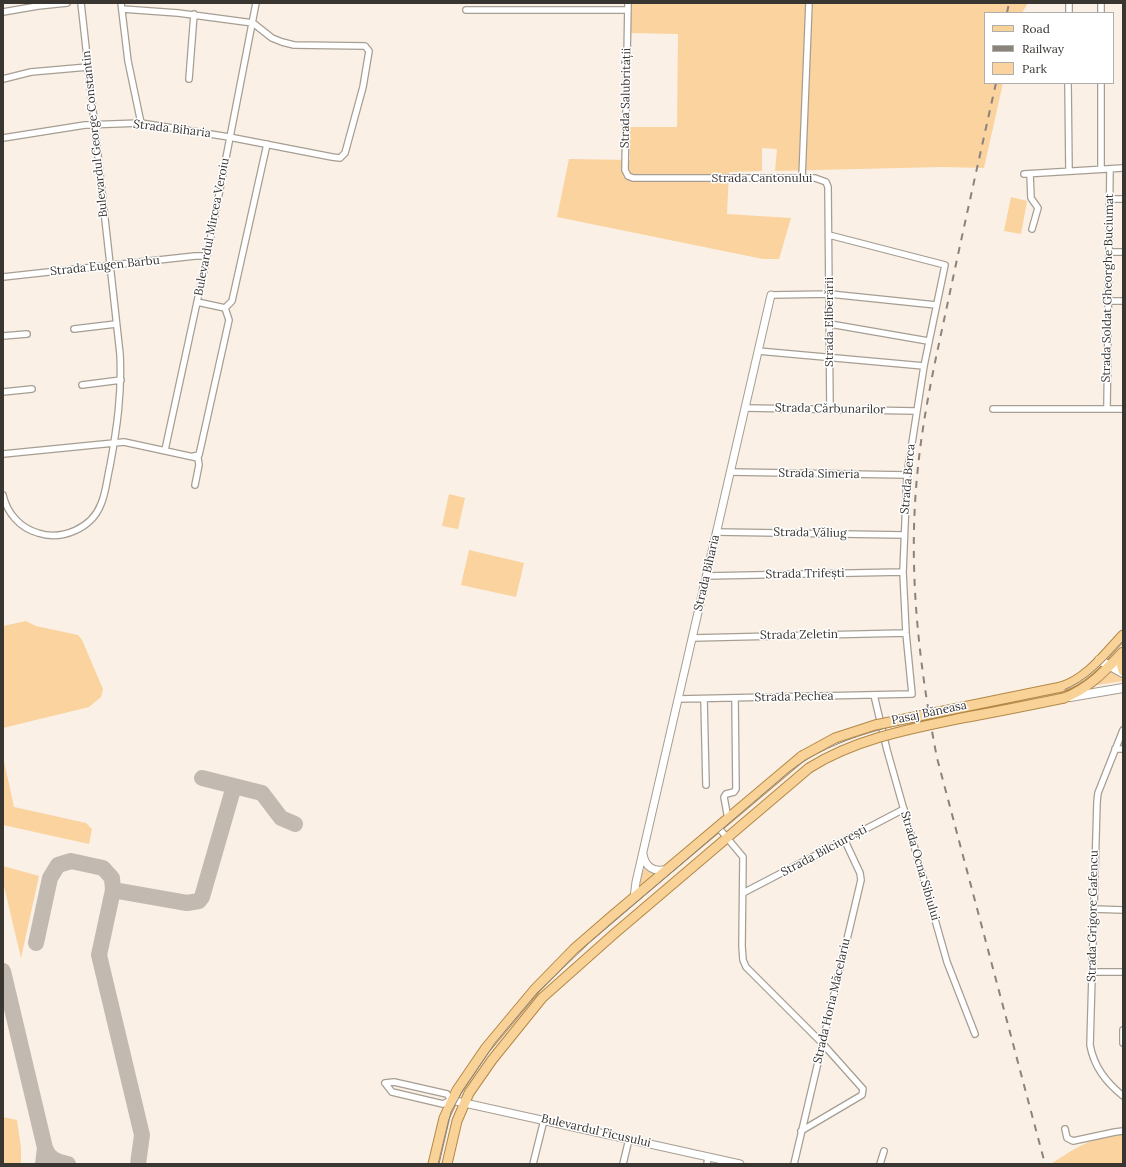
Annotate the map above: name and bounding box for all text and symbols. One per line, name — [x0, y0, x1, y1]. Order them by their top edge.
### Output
legend — [984, 12, 1114, 84]
text: Road — [1022, 21, 1050, 36]
text: Railway — [1022, 41, 1064, 56]
street label: Strada Salubrității — [618, 48, 634, 148]
street label: Bulevardul George Constantin — [79, 50, 111, 218]
text: Park — [1022, 61, 1047, 76]
street label: Strada Biharia — [132, 117, 212, 141]
street label: Bulevardul Mircea Veroiu — [192, 157, 232, 297]
street label: Strada Cantonului — [712, 172, 812, 186]
street label: Strada Soldat Gheorghe Buciumat — [1099, 193, 1117, 383]
street label: Strada Eugen Barbu — [49, 253, 161, 279]
street label: Strada Eliberării — [823, 277, 837, 367]
street label: Strada Cărbunarilor — [775, 401, 885, 417]
street label: Strada Berca — [898, 443, 918, 515]
street label: Strada Simeria — [778, 466, 860, 482]
street label: Strada Văliug — [773, 525, 847, 541]
street label: Strada Biharia — [691, 533, 723, 613]
street label: Strada Trifești — [765, 566, 845, 582]
street label: Strada Zeletin — [760, 627, 838, 643]
street label: Strada Pechea — [754, 689, 834, 705]
street label: Pasaj Băneasa — [890, 698, 968, 728]
street label: Strada Ocna Sibiului — [897, 810, 943, 922]
street label: Strada Bilciurești — [779, 822, 869, 880]
street label: Strada Grigore Gafencu — [1085, 850, 1101, 982]
street label: Strada Horia Măcelariu — [811, 937, 853, 1065]
street label: Bulevardul Ficusului — [540, 1111, 652, 1151]

